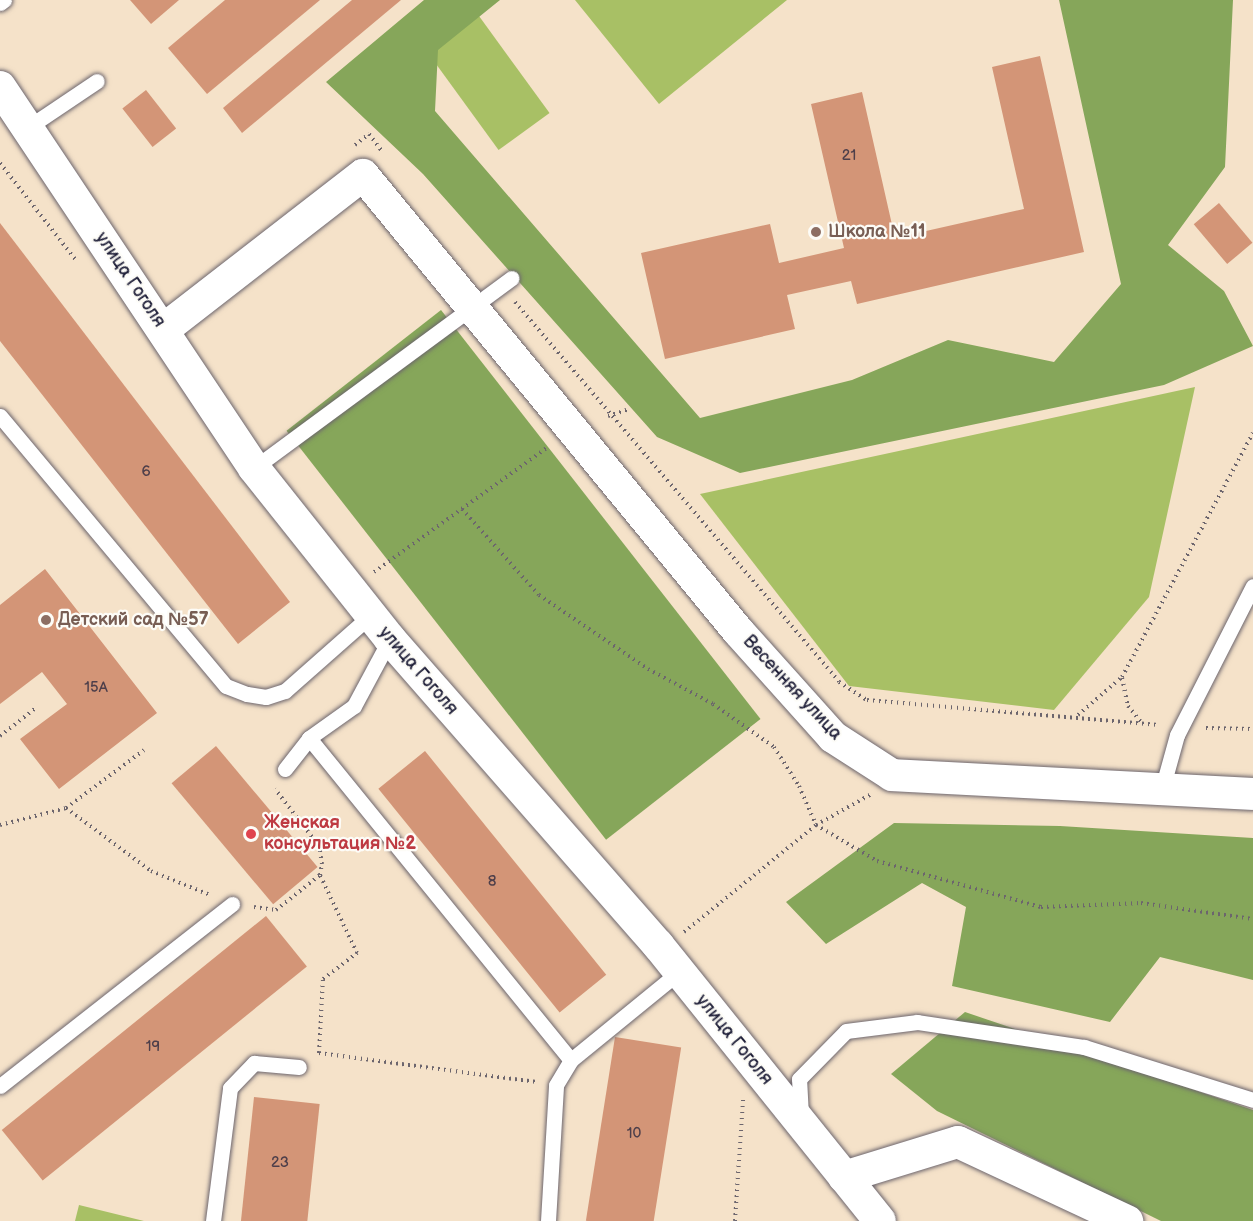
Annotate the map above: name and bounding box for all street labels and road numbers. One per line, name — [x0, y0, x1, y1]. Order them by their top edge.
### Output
street label: улица Гоголя — [90, 228, 170, 332]
street label: улица Гоголя — [374, 622, 462, 720]
street label: Весенняя улица — [738, 631, 846, 745]
street label: улица Гоголя — [691, 990, 777, 1090]

